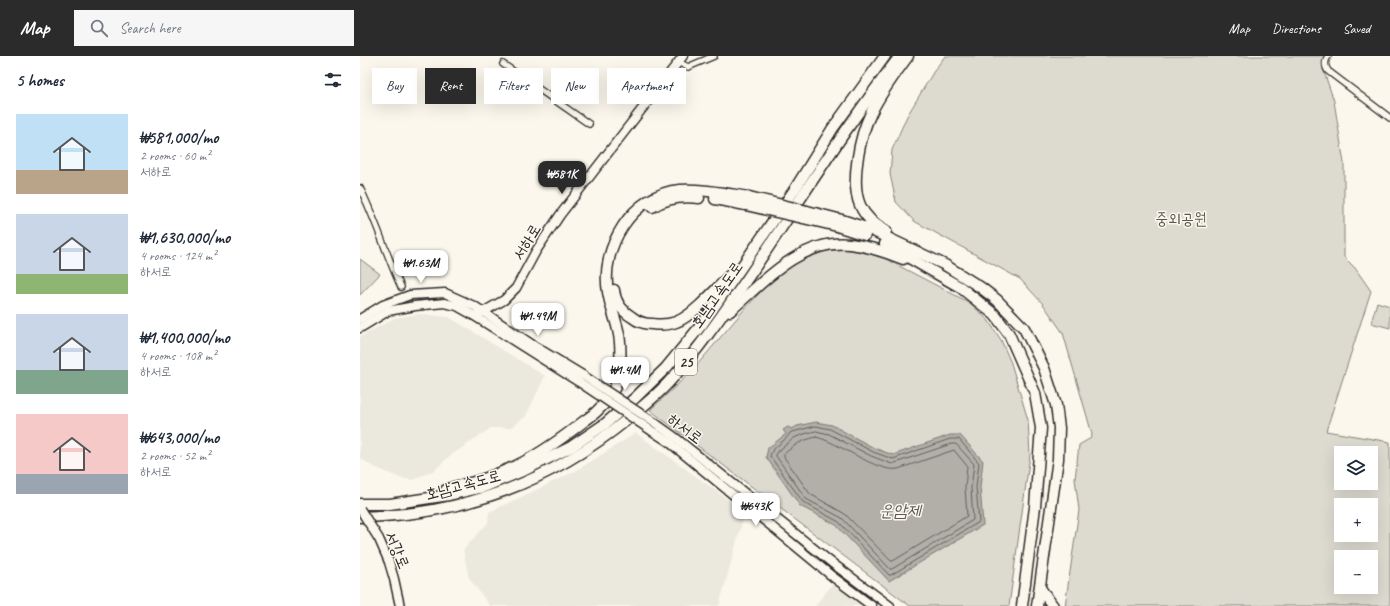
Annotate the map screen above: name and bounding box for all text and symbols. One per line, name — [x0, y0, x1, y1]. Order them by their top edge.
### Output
search box — [74, 10, 354, 46]
text: Map — [20, 16, 50, 40]
icon: search — [88, 17, 110, 39]
text: Search here — [120, 19, 181, 38]
text: Map — [1229, 20, 1250, 37]
text: Directions — [1272, 20, 1321, 37]
text: Saved — [1343, 20, 1370, 37]
chip: Buy — [372, 68, 417, 104]
chip: Rent — [425, 68, 476, 104]
chip: Filters — [484, 68, 543, 104]
chip: New — [551, 68, 599, 104]
chip: Apartment — [607, 68, 686, 104]
icon: filters — [322, 69, 344, 91]
text: 5 homes — [16, 70, 64, 91]
text: ₩581,000/mo — [140, 127, 218, 148]
icon: home — [48, 130, 96, 178]
text: 2 rooms · 60 m² — [140, 148, 210, 164]
pin: ₩581K — [534, 161, 590, 195]
text: 서하로 — [140, 164, 171, 180]
text: ₩581K — [547, 166, 577, 182]
park label: 중외공원 — [1155, 209, 1207, 229]
street label: 서하로 — [508, 220, 546, 264]
text: ₩1,630,000/mo — [140, 227, 230, 248]
icon: home — [48, 230, 96, 278]
text: 4 rooms · 124 m² — [140, 248, 216, 264]
pin: ₩1.63M — [388, 250, 454, 284]
text: ₩1.63M — [403, 255, 439, 271]
street label: 호남고속도로 — [687, 258, 747, 332]
text: 하서로 — [140, 264, 171, 280]
pin: ₩1.49M — [505, 303, 571, 337]
text: ₩1.49M — [520, 308, 556, 324]
text: ₩1,400,000/mo — [140, 327, 230, 348]
icon: home — [48, 330, 96, 378]
text: 4 rooms · 108 m² — [140, 348, 216, 364]
road number: 25 — [675, 349, 697, 375]
pin: ₩1.4M — [597, 357, 653, 391]
text: ₩1.4M — [610, 362, 640, 378]
text: 하서로 — [140, 364, 171, 380]
street label: 하서로 — [664, 409, 706, 449]
text: ₩643,000/mo — [140, 427, 219, 448]
icon: home — [48, 430, 96, 478]
map controls — [1334, 446, 1378, 594]
button: layers — [1334, 446, 1378, 490]
text: 2 rooms · 52 m² — [140, 448, 210, 464]
text: 하서로 — [140, 464, 171, 480]
street label: 호남고속도로 — [423, 465, 503, 505]
pin: ₩643K — [728, 493, 784, 527]
text: ₩643K — [741, 498, 771, 514]
button: + — [1334, 498, 1378, 542]
water label: 운암제 — [879, 500, 923, 521]
street label: 서강로 — [380, 528, 414, 572]
button: − — [1334, 550, 1378, 594]

